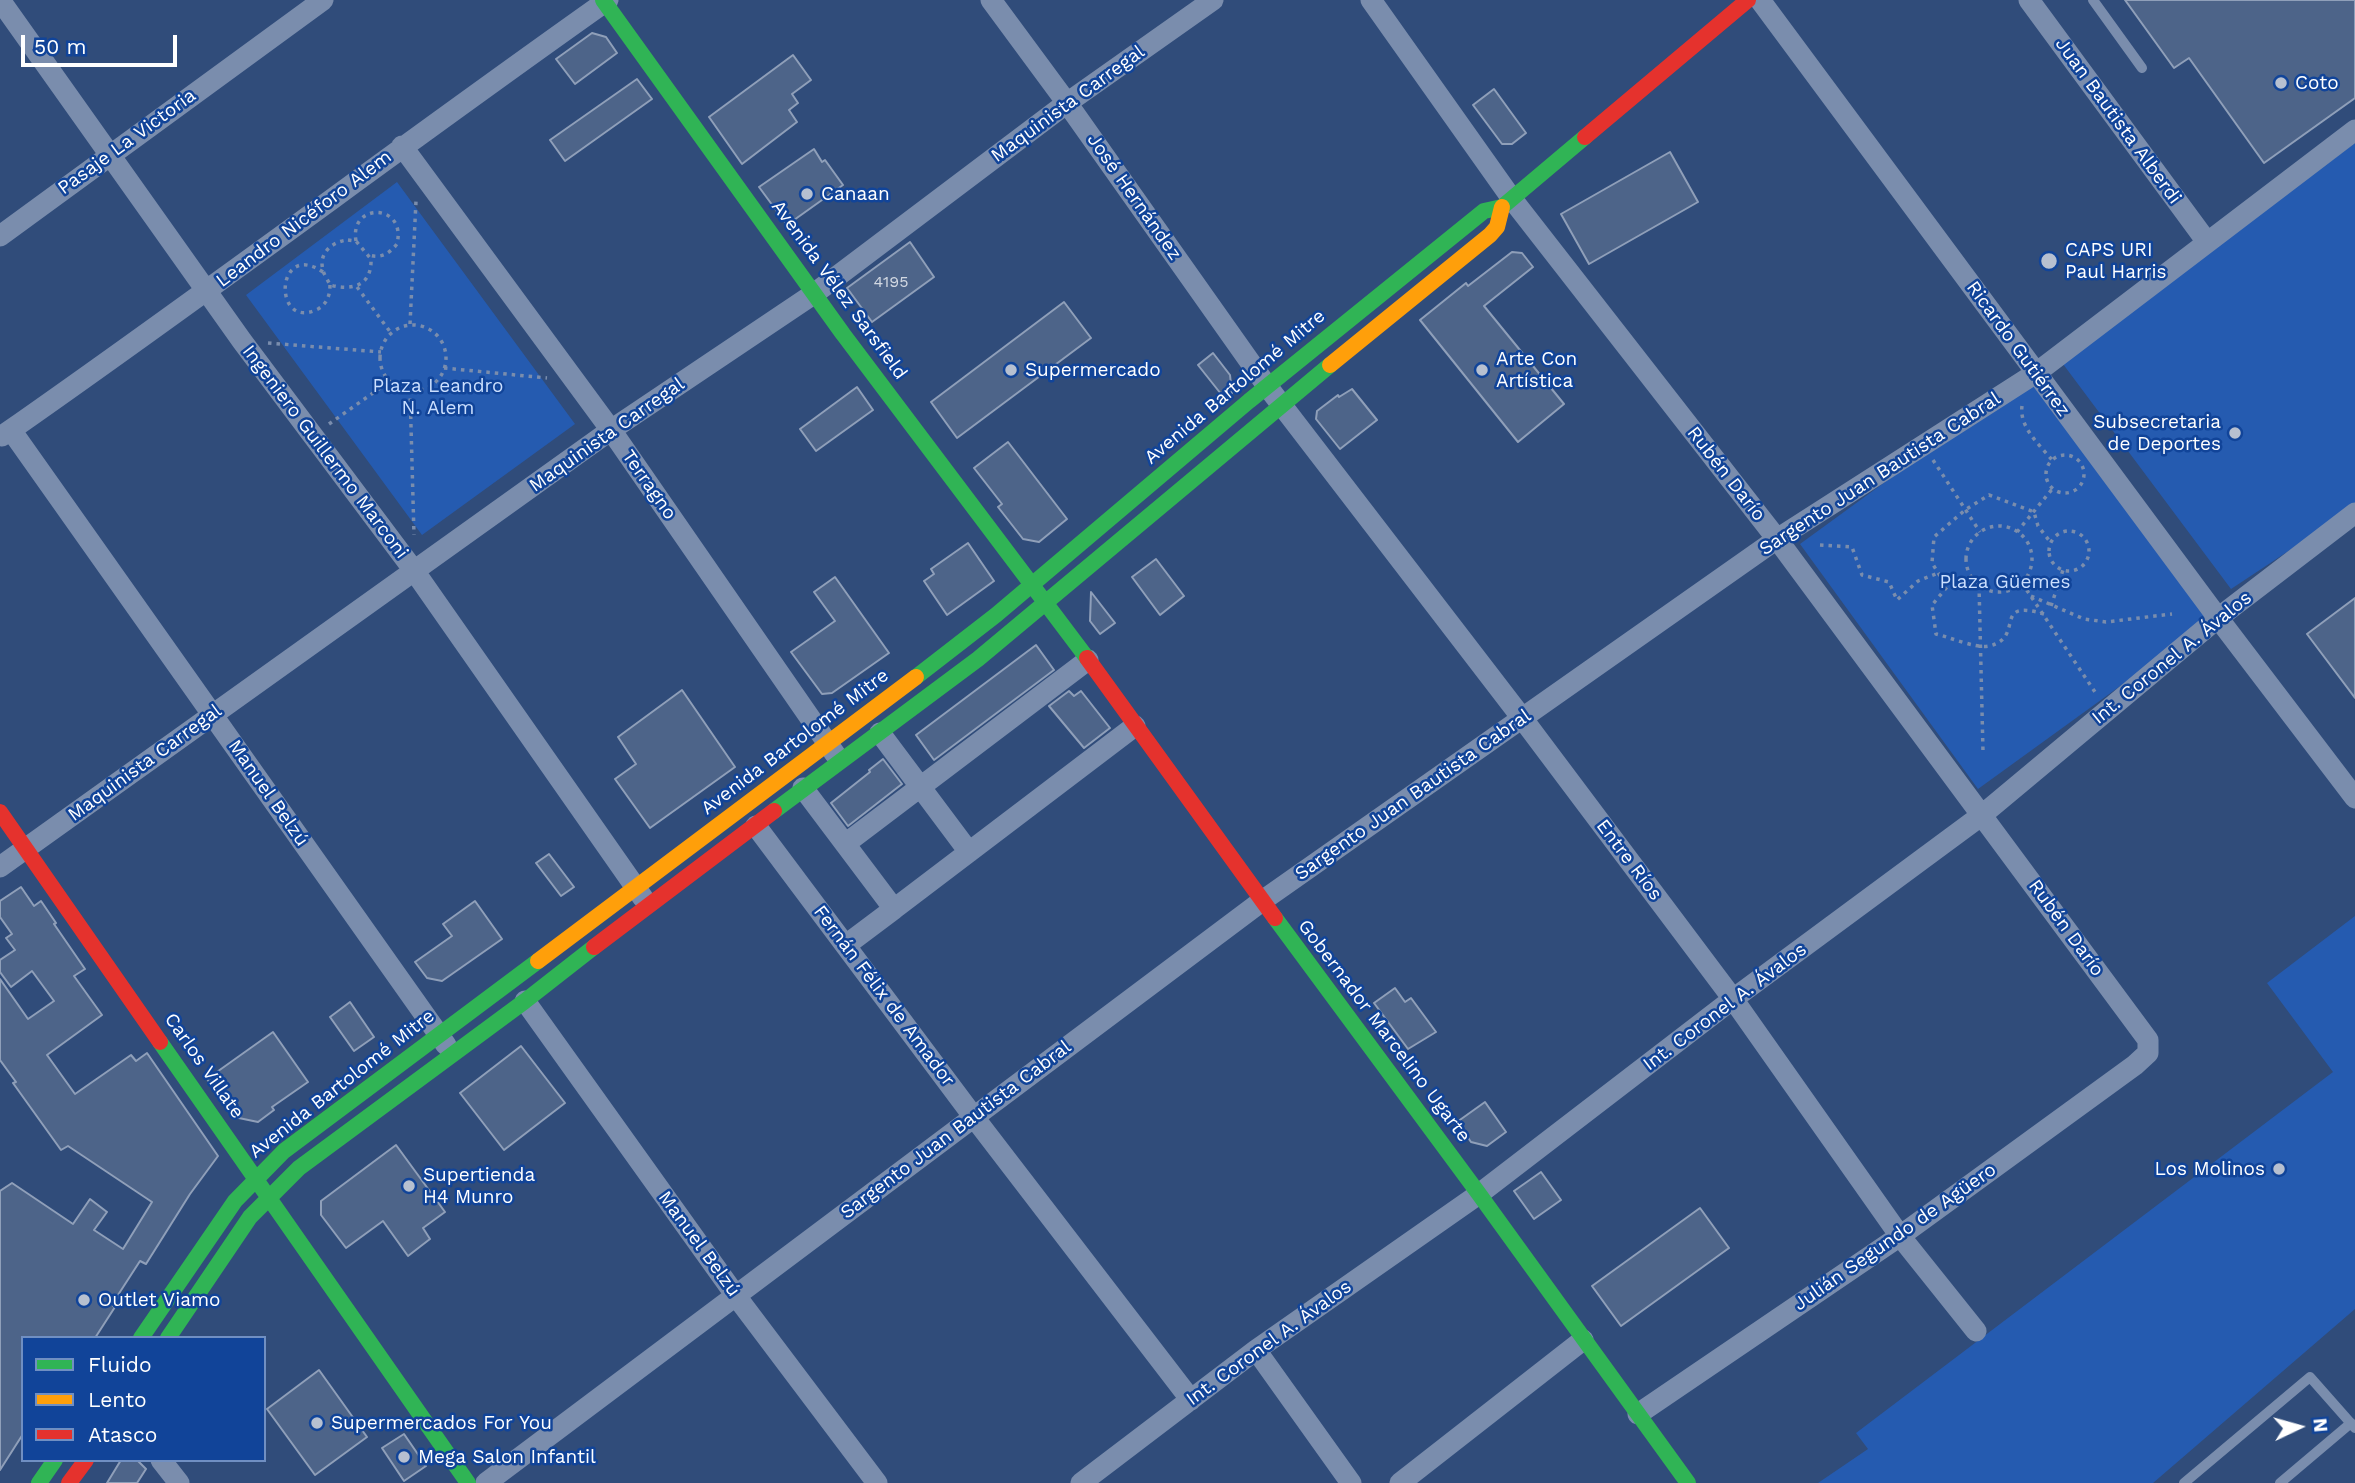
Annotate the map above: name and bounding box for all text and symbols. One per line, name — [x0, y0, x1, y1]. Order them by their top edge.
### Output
scale bar — [24, 21, 180, 65]
street label: Juan Bautista Alberdi — [2050, 33, 2186, 209]
text: 50 m — [34, 34, 86, 59]
street label: Maquinista Carregal — [987, 41, 1149, 167]
place label: Coto — [2295, 72, 2339, 94]
marker: Coto — [2273, 75, 2289, 91]
street label: Pasaje La Victoria — [54, 84, 200, 200]
street label: José Hernández — [1082, 129, 1186, 265]
street label: Leandro Nicéforo Alem — [212, 146, 396, 292]
place label: Canaan — [821, 183, 890, 205]
marker: Canaan — [799, 186, 815, 202]
street label: Avenida Vélez Sarsfield — [766, 196, 912, 384]
place label: CAPS URI Paul Harris — [2065, 239, 2167, 283]
marker: CAPS URI Paul Harris — [2039, 251, 2059, 271]
house number: 4195 — [874, 272, 908, 292]
street label: Ricardo Gutiérrez — [1961, 277, 2075, 421]
street label: Avenida Bartolomé Mitre — [1140, 305, 1330, 469]
street label: Ingeniero Guillermo Marconi — [237, 341, 413, 563]
place label: Arte Con Artística — [1496, 348, 1577, 392]
place label: Supermercado — [1025, 359, 1161, 381]
marker: Supermercado — [1003, 362, 1019, 378]
marker: Arte Con Artística — [1474, 362, 1490, 378]
street label: Maquinista Carregal — [525, 373, 689, 497]
park label: Plaza Leandro N. Alem — [373, 375, 503, 419]
street label: Sargento Juan Bautista Cabral — [1755, 387, 2005, 561]
place label: Subsecretaria de Deportes — [2093, 411, 2221, 455]
street label: Rubén Darío — [1682, 422, 1770, 526]
marker: Subsecretaria de Deportes — [2227, 425, 2243, 441]
street label: Terragno — [617, 446, 681, 524]
park label: Plaza Güemes — [1939, 571, 2071, 593]
street label: Int. Coronel A. Ávalos — [2088, 587, 2256, 729]
street label: Avenida Bartolomé Mitre — [697, 664, 893, 820]
street label: Maquinista Carregal — [64, 700, 226, 826]
street label: Sargento Juan Bautista Cabral — [1291, 705, 1535, 885]
street label: Manuel Belzú — [223, 735, 313, 851]
street label: Entre Ríos — [1591, 815, 1667, 905]
street label: Rubén Darío — [2023, 875, 2109, 981]
street label: Fernán Félix de Amador — [808, 901, 960, 1091]
street label: Gobernador Marcelino Ugarte — [1293, 915, 1475, 1147]
street label: Int. Coronel A. Ávalos — [1639, 938, 1811, 1076]
street label: Avenida Bartolomé Mitre — [245, 1005, 439, 1163]
street label: Carlos Villate — [159, 1009, 249, 1123]
street label: Sargento Juan Bautista Cabral — [836, 1036, 1076, 1224]
street label: Julián Segundo de Agüero — [1789, 1158, 2001, 1316]
place label: Los Molinos — [2155, 1158, 2265, 1180]
marker: Los Molinos — [2271, 1161, 2287, 1177]
place label: Supertienda H4 Munro — [423, 1164, 535, 1208]
marker: Supertienda H4 Munro — [401, 1178, 417, 1194]
street label: Manuel Belzú — [653, 1187, 745, 1301]
street label: Int. Coronel A. Ávalos — [1182, 1275, 1356, 1411]
place label: Outlet Viamo — [98, 1289, 220, 1311]
marker: Outlet Viamo — [76, 1292, 92, 1308]
legend — [21, 1336, 266, 1462]
text: Fluido — [88, 1352, 152, 1377]
text: Lento — [88, 1387, 147, 1412]
north arrow — [2264, 1392, 2334, 1462]
place label: Supermercados For You — [331, 1412, 552, 1434]
marker: Supermercados For You — [309, 1415, 325, 1431]
text: N — [2308, 1417, 2332, 1433]
text: Atasco — [88, 1422, 157, 1447]
place label: Mega Salon Infantil — [418, 1446, 596, 1468]
marker: Mega Salon Infantil — [396, 1449, 412, 1465]

